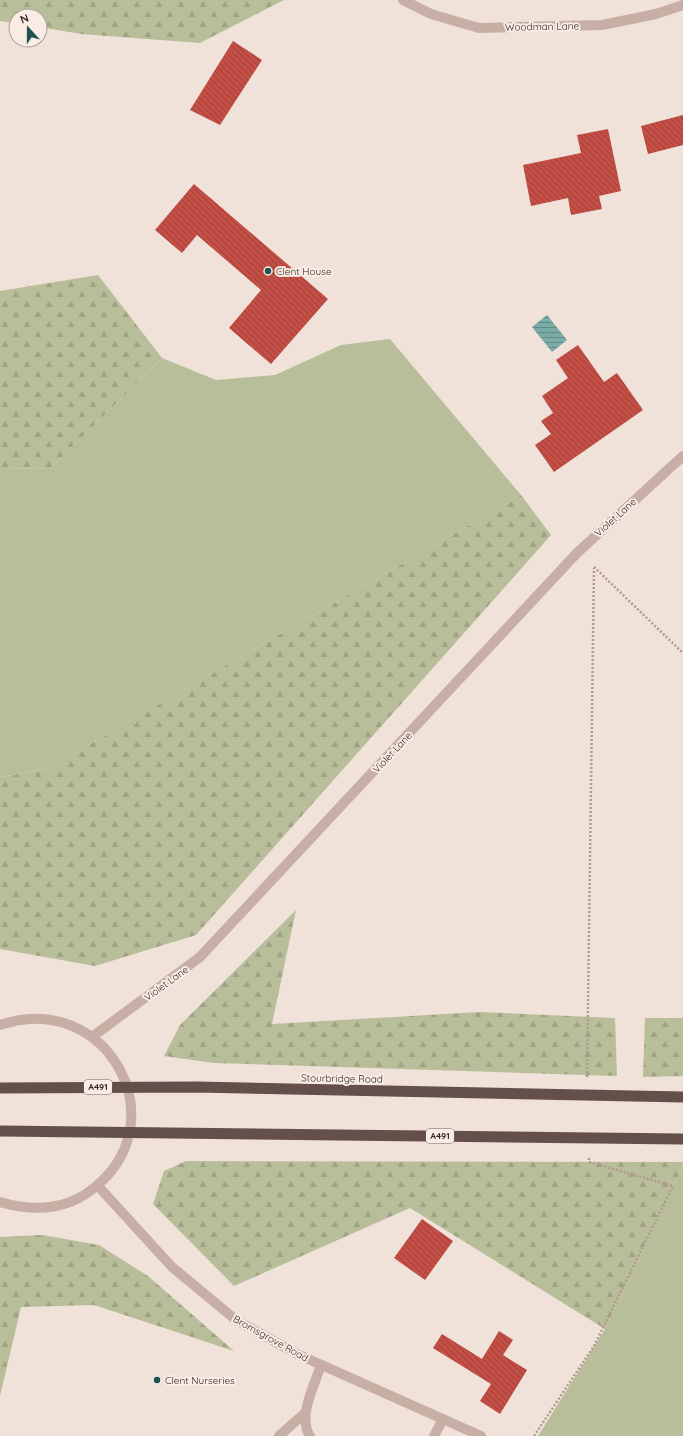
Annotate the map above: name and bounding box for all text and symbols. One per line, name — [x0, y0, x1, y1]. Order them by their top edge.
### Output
north arrow — [8, 8, 48, 48]
text: N — [18, 11, 31, 27]
street label: Woodman Lane — [505, 19, 580, 34]
place label: Clent House — [276, 265, 332, 278]
marker: Clent House — [263, 266, 273, 276]
street label: Violet Lane — [592, 495, 639, 539]
street label: Violet Lane — [370, 729, 415, 776]
street label: Violet Lane — [142, 963, 191, 1004]
street label: Stourbridge Road — [301, 1071, 383, 1086]
road number: A491 — [84, 1080, 112, 1094]
road number: A491 — [426, 1129, 454, 1143]
street label: Bromsgrove Road — [231, 1312, 311, 1365]
place label: Clent Nurseries — [165, 1374, 235, 1387]
marker: Clent Nurseries — [152, 1375, 162, 1385]

